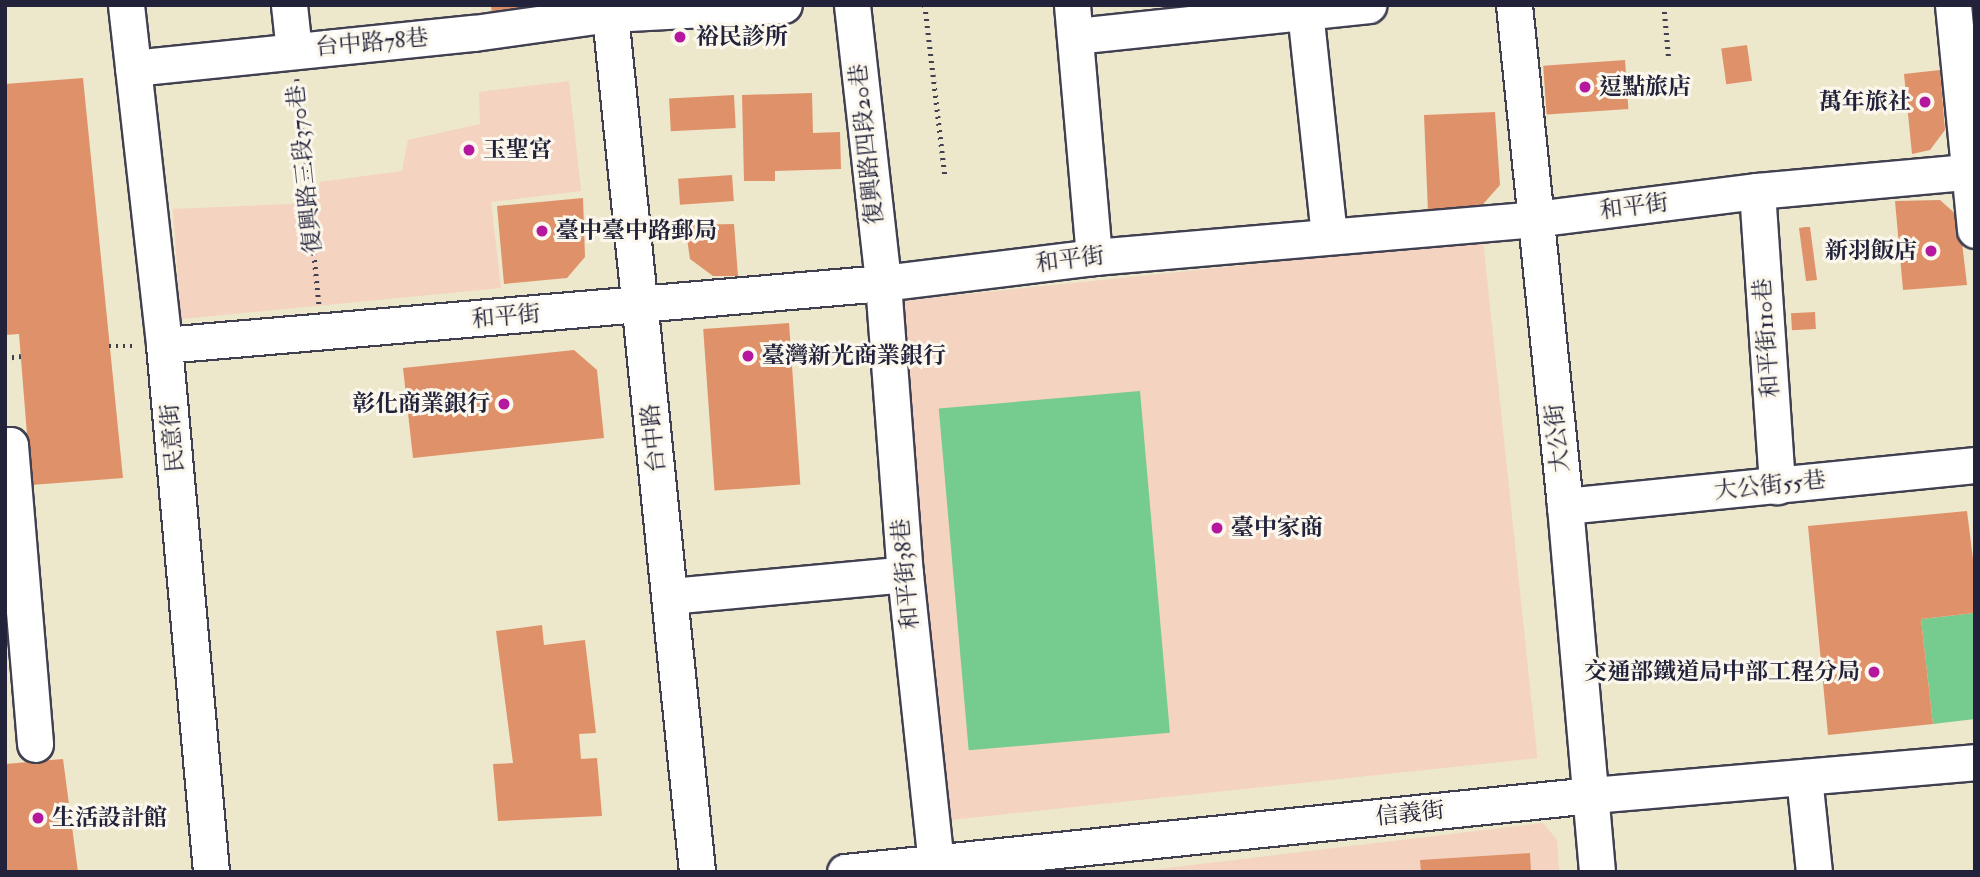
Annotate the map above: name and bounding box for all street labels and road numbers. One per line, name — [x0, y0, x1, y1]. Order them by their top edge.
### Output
street label: 台中路78巷 — [314, 24, 430, 62]
street label: 復興路四段20巷 — [845, 62, 889, 226]
street label: 復興路三段370巷 — [282, 83, 328, 255]
street label: 和平街 — [1598, 189, 1670, 225]
street label: 和平街 — [1034, 242, 1106, 278]
street label: 和平街110巷 — [1749, 277, 1785, 399]
street label: 和平街 — [470, 300, 542, 334]
street label: 民意街 — [156, 402, 190, 474]
street label: 台中路 — [637, 402, 671, 474]
street label: 大公街 — [1541, 402, 1575, 474]
street label: 大公街55巷 — [1713, 466, 1827, 506]
street label: 和平街38巷 — [887, 517, 925, 631]
street label: 信義街 — [1374, 797, 1446, 831]

